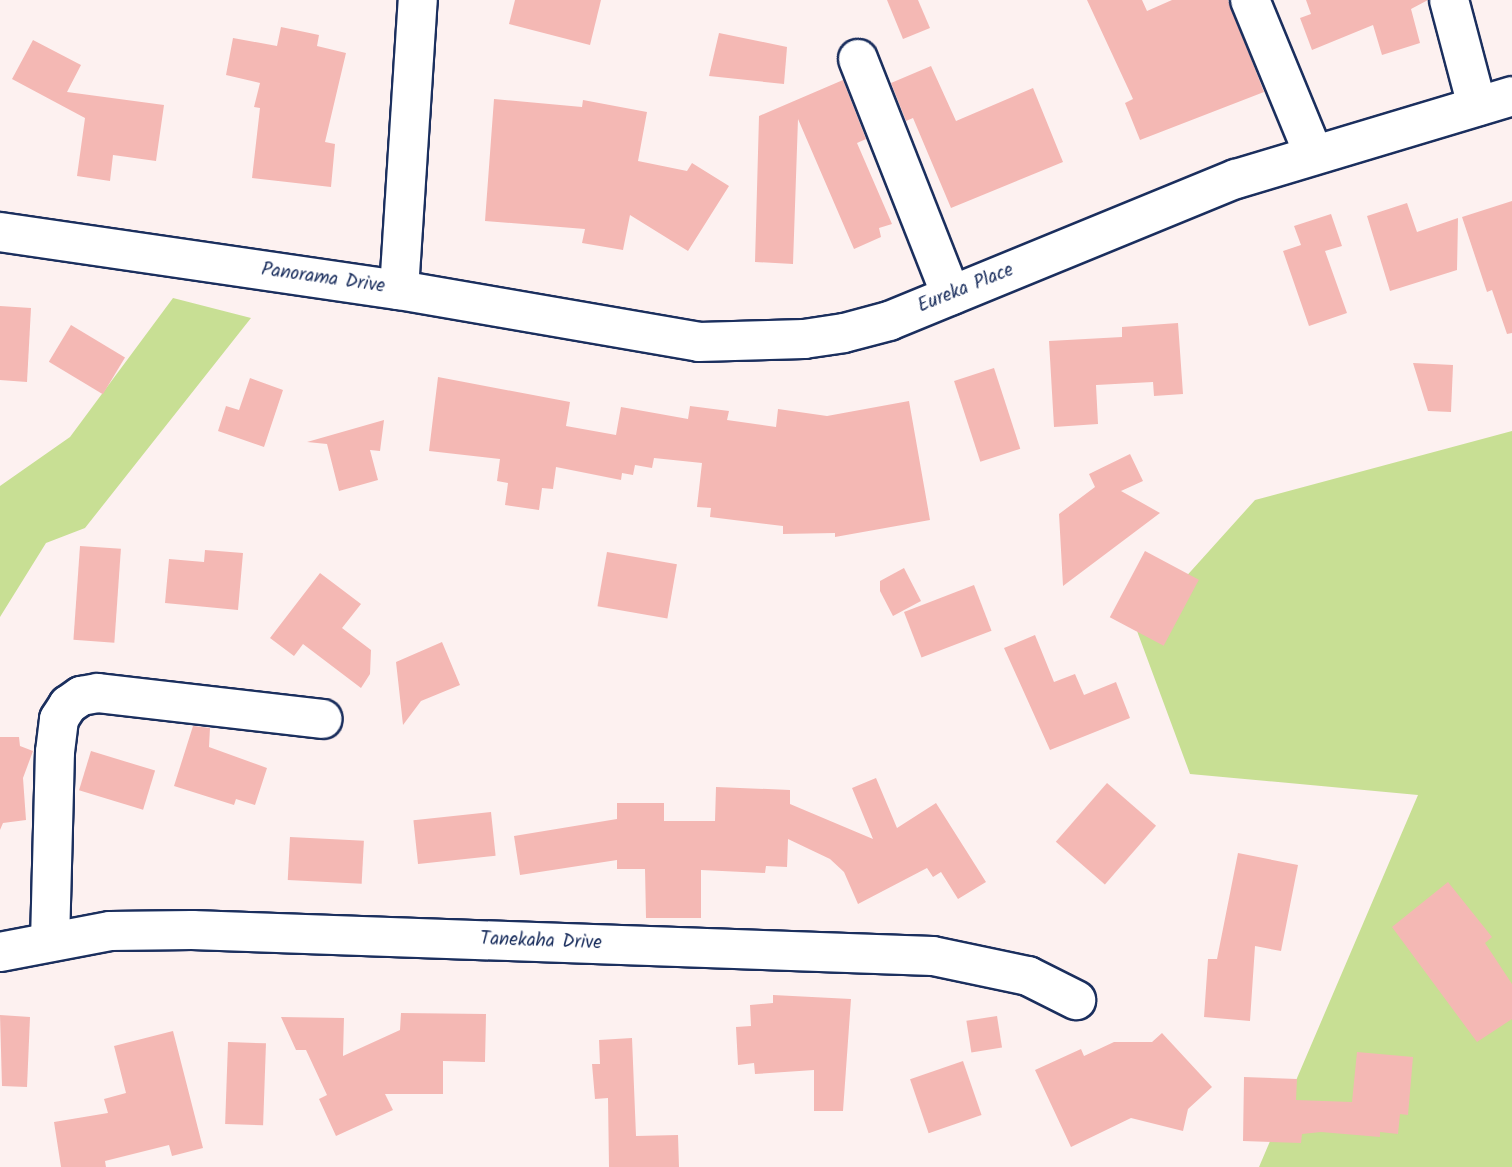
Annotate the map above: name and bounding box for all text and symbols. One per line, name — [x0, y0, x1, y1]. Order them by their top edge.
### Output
street label: Panorama Drive — [260, 259, 386, 299]
street label: Eureka Place — [915, 259, 1017, 319]
street label: Tanekaha Drive — [480, 928, 602, 956]

